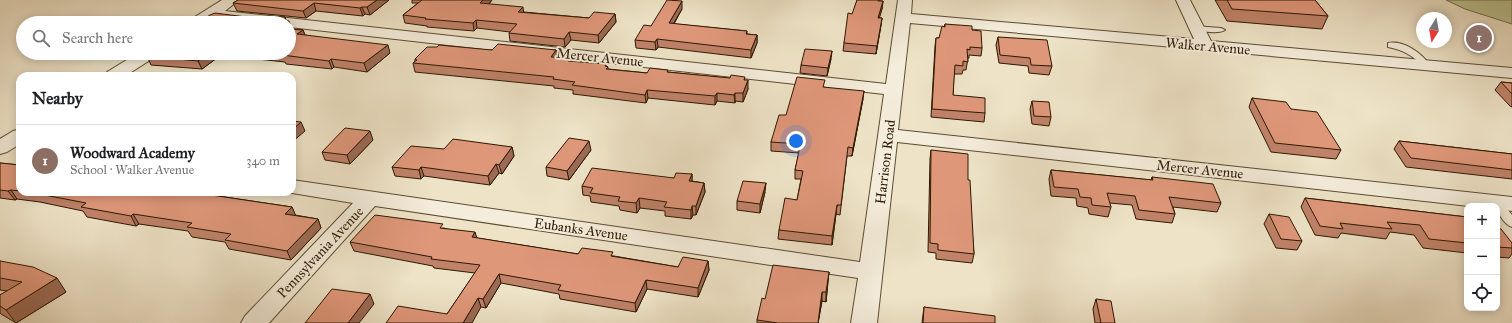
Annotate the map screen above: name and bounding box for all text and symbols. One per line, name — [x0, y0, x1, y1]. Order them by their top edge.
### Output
north arrow — [1416, 12, 1452, 48]
search box — [16, 16, 296, 60]
pin: 1 — [1466, 23, 1492, 53]
icon: search — [30, 27, 52, 49]
text: Search here — [62, 29, 133, 47]
street label: Walker Avenue — [1165, 34, 1251, 59]
street label: Mercer Avenue — [556, 44, 644, 71]
text: Nearby — [32, 88, 83, 109]
street label: Harrison Road — [872, 119, 899, 205]
your location — [786, 131, 806, 151]
text: Woodward Academy — [70, 144, 195, 162]
text: 1 — [42, 153, 48, 169]
text: 340 m — [246, 153, 280, 169]
street label: Mercer Avenue — [1156, 156, 1244, 183]
text: School · Walker Avenue — [70, 162, 194, 178]
street label: Pennsylvania Avenue — [274, 203, 367, 302]
map controls — [1464, 203, 1500, 311]
button: + — [1464, 203, 1500, 239]
street label: Eubanks Avenue — [533, 215, 629, 245]
button: − — [1464, 239, 1500, 275]
button: locate — [1464, 275, 1500, 311]

